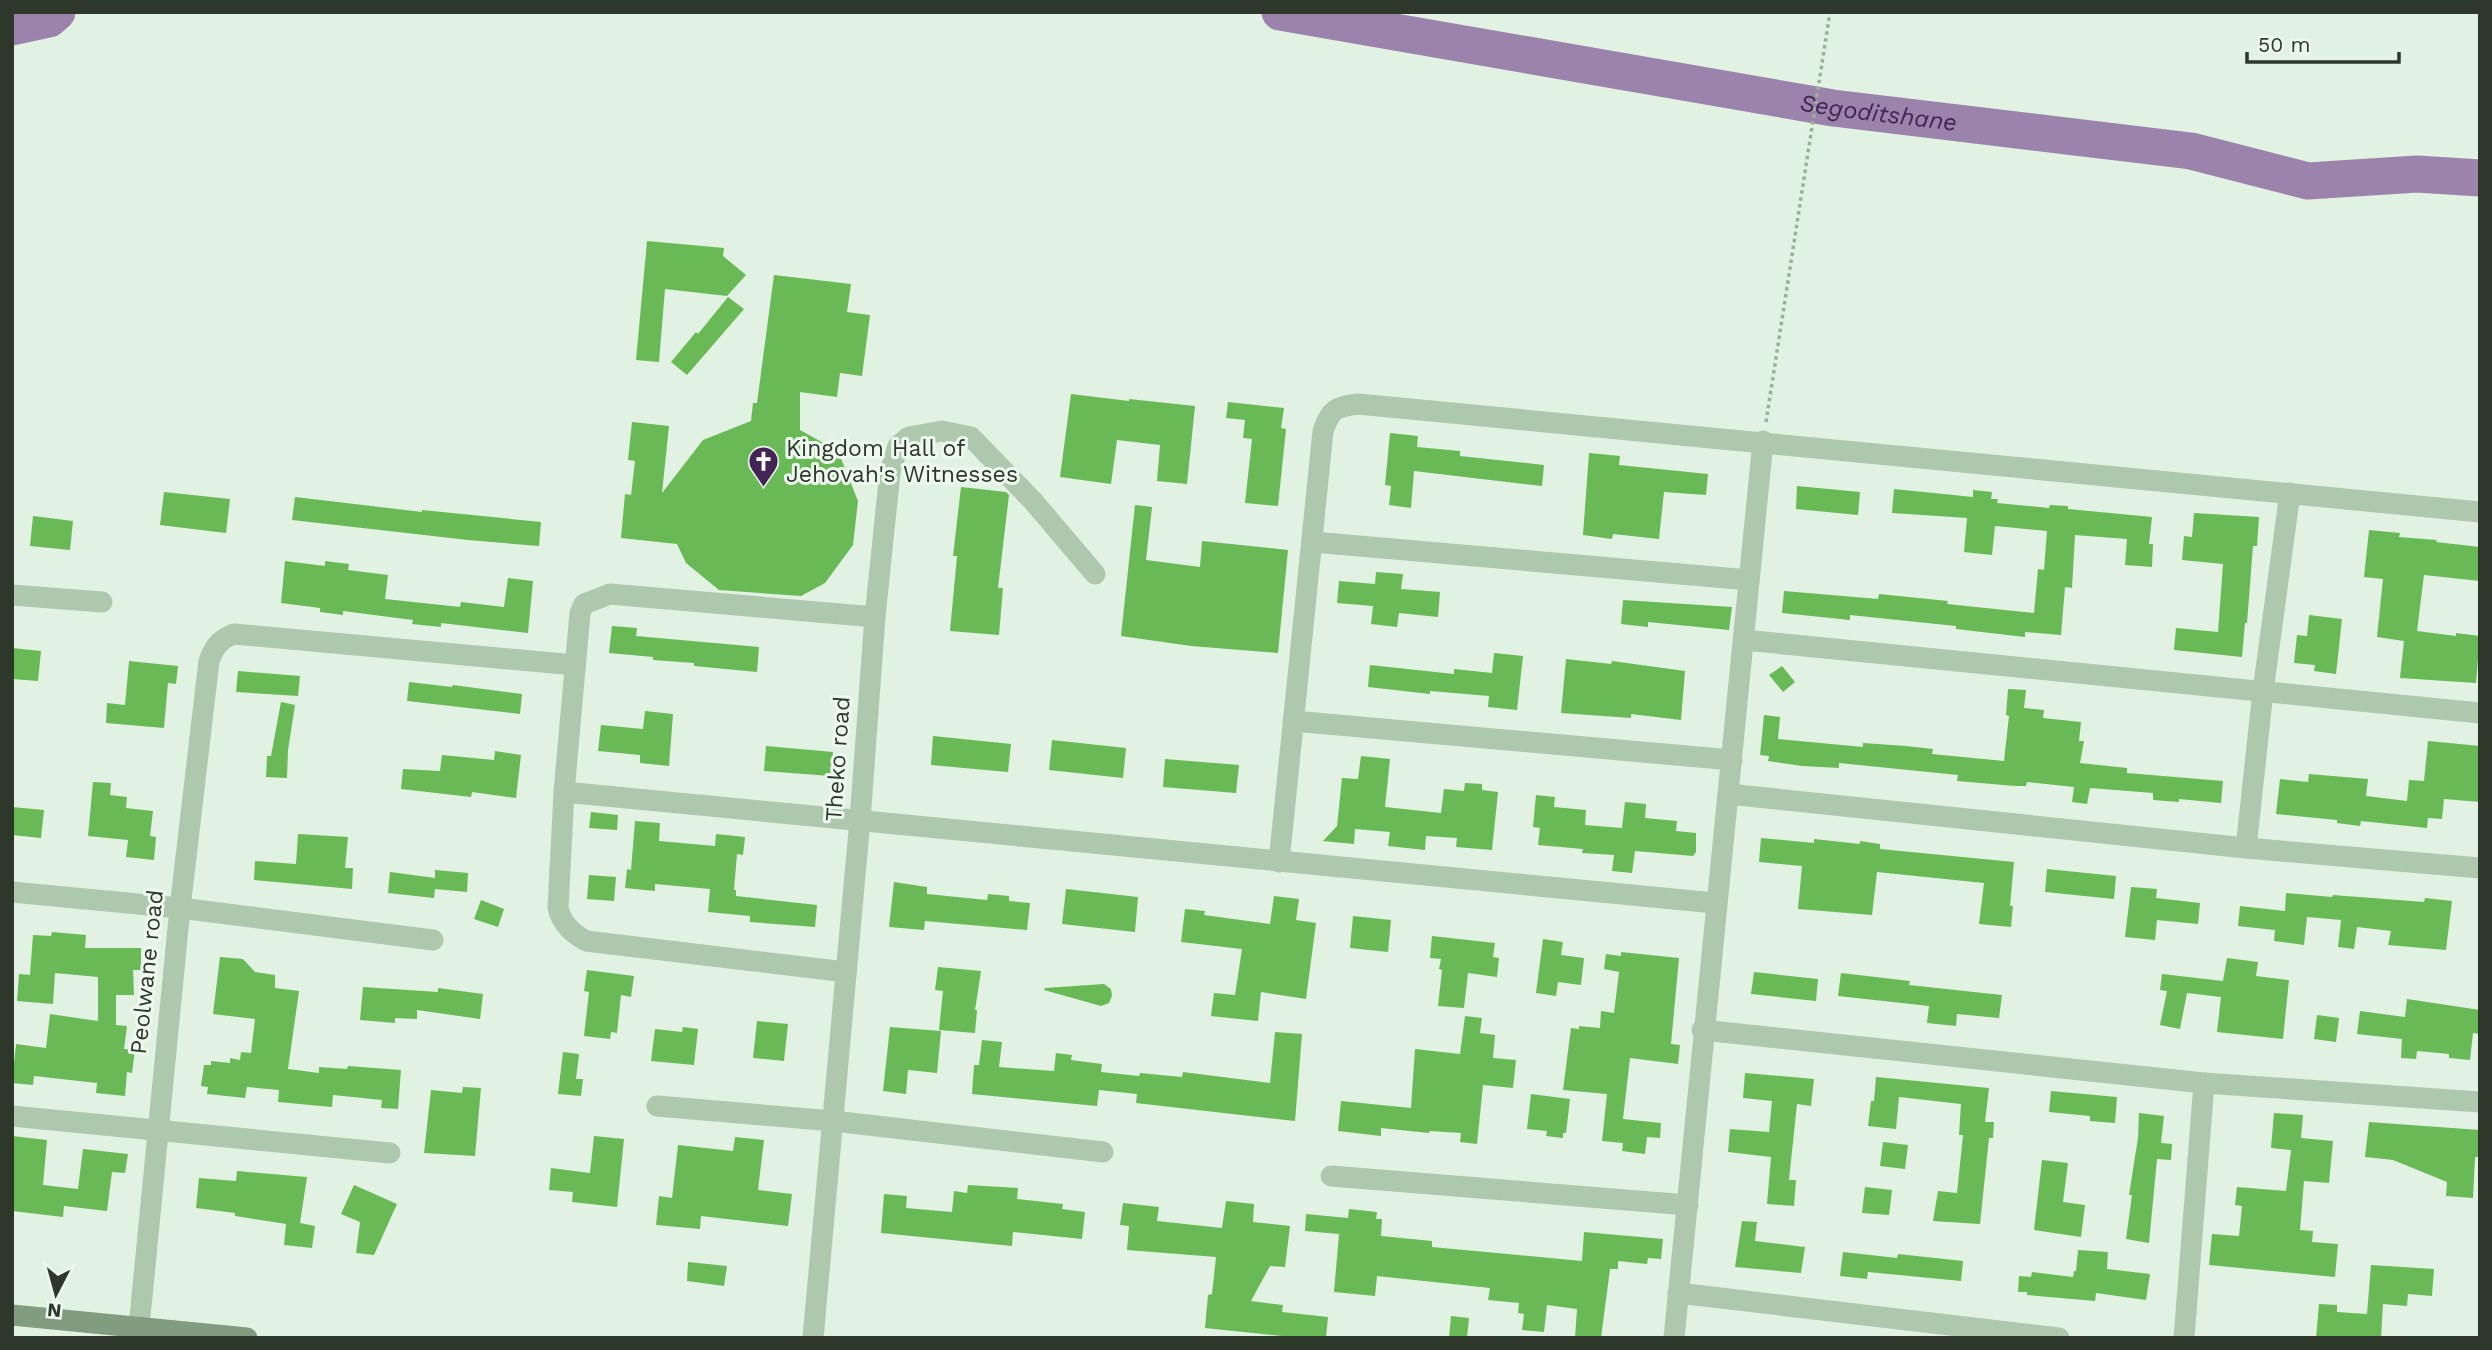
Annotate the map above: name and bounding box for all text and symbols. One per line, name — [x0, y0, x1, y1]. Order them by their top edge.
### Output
scale bar — [2247, 21, 2399, 65]
text: 50 m — [2258, 32, 2310, 57]
water label: Segoditshane — [1798, 89, 1959, 137]
place label: Kingdom Hall of Jehovah's Witnesses — [786, 435, 1018, 488]
church icon: Kingdom Hall of Jehovah's Witnesses — [746, 444, 780, 488]
street label: Theko road — [820, 695, 856, 823]
street label: Peolwane road — [125, 888, 169, 1056]
north arrow — [21, 1259, 91, 1329]
text: N — [46, 1298, 62, 1323]

